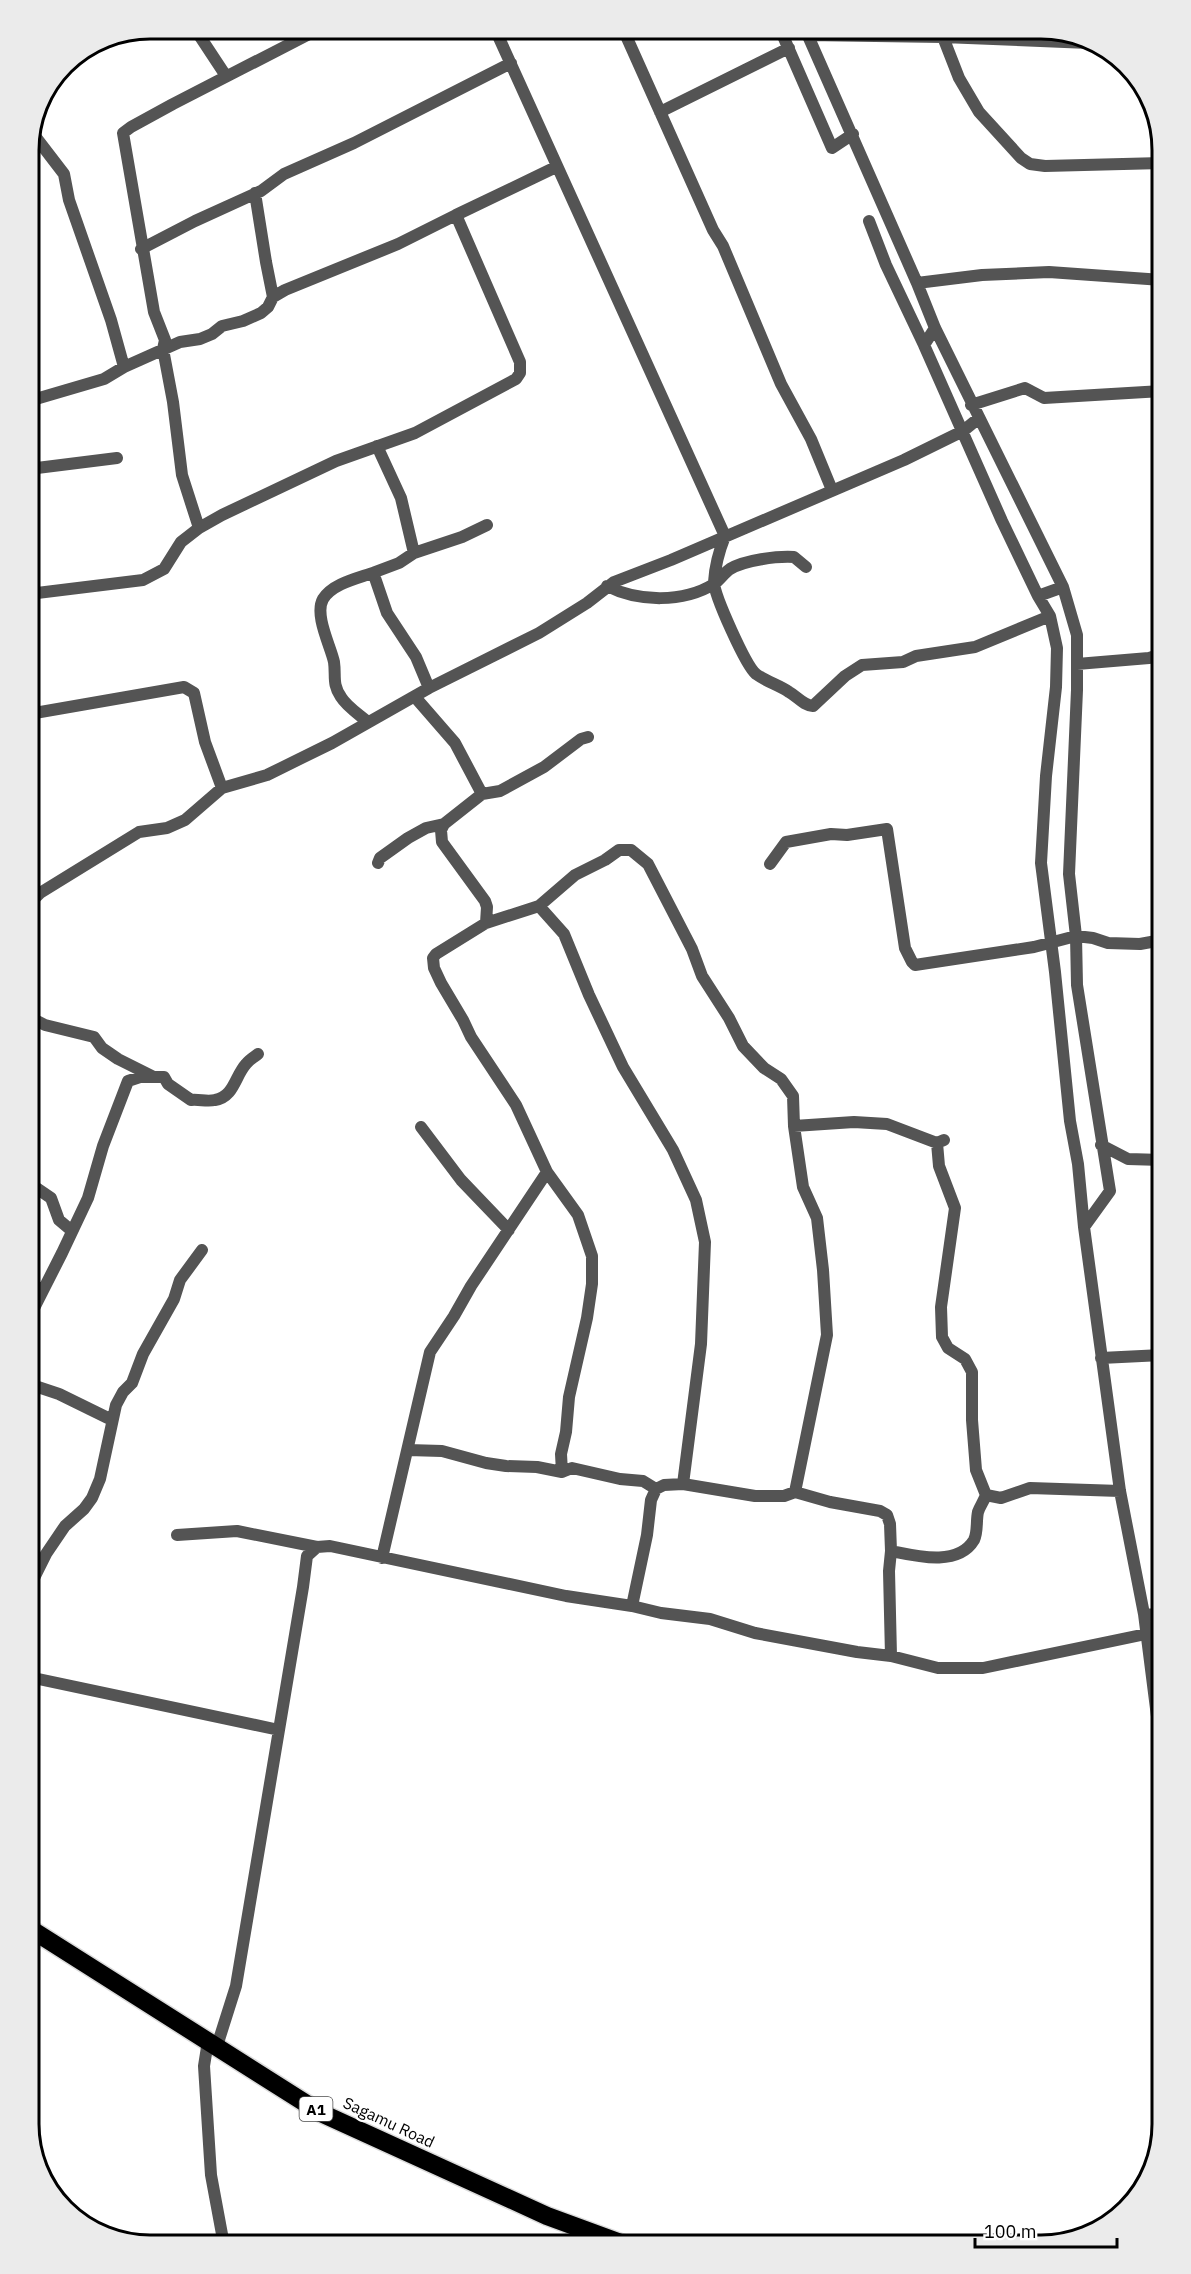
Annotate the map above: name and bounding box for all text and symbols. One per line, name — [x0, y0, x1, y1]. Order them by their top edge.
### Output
street label: Sagamu Road — [340, 2092, 438, 2152]
road number: A1 — [300, 2097, 332, 2121]
scale bar — [975, 2211, 1118, 2249]
text: 100 m — [984, 2220, 1036, 2243]

